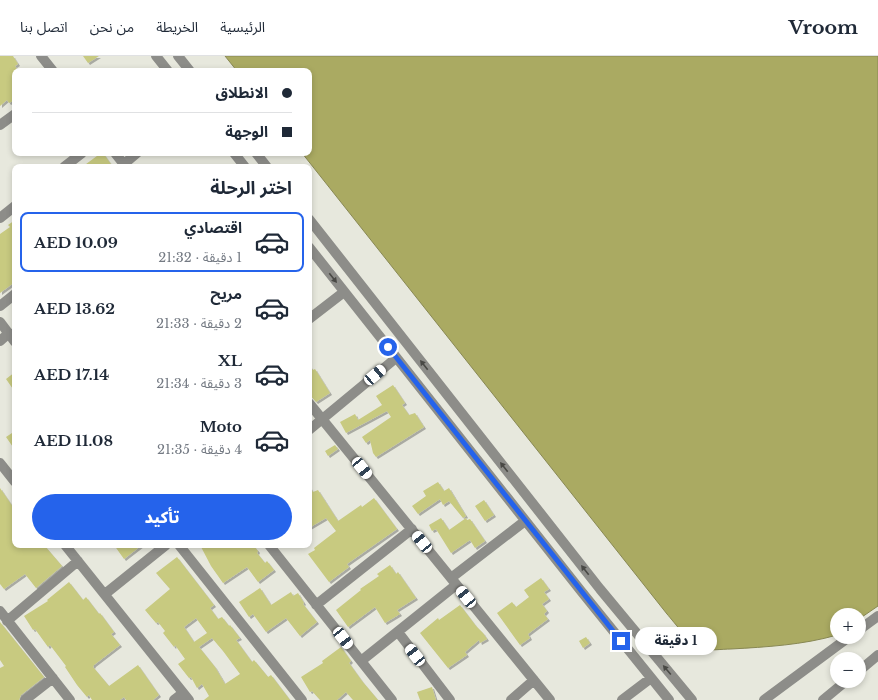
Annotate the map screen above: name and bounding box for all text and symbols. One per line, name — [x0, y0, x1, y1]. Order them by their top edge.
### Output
text: Vroom — [788, 16, 858, 39]
text: اتصل بنا — [20, 18, 68, 36]
text: من نحن — [90, 18, 134, 36]
text: الخريطة — [156, 18, 198, 36]
text: الرئيسية — [220, 18, 265, 36]
text: الانطلاق — [216, 83, 268, 102]
text: الوجهة — [225, 122, 268, 141]
text: اختر الرحلة — [210, 177, 292, 199]
text: اقتصادي — [184, 218, 242, 237]
icon: car — [254, 224, 290, 260]
text: AED 10.09 — [34, 233, 118, 252]
text: 1 دقيقة · 21:32 — [158, 249, 242, 266]
one-way arrow — [329, 272, 337, 283]
text: مريح — [210, 284, 242, 303]
icon: car — [254, 290, 290, 326]
text: AED 13.62 — [34, 299, 115, 318]
text: 2 دقيقة · 21:33 — [156, 315, 242, 332]
route start — [379, 338, 397, 356]
text: XL — [218, 351, 242, 370]
icon: car — [254, 356, 290, 392]
one-way arrow — [420, 360, 429, 371]
car — [362, 363, 388, 387]
text: AED 17.14 — [34, 365, 109, 384]
text: 3 دقيقة · 21:34 — [156, 375, 242, 392]
text: Moto — [200, 417, 242, 436]
icon: car — [254, 422, 290, 458]
text: AED 11.08 — [34, 431, 113, 450]
text: 4 دقيقة · 21:35 — [157, 441, 242, 458]
car — [350, 455, 374, 481]
one-way arrow — [500, 462, 509, 473]
button: تأكيد — [32, 494, 292, 540]
car — [410, 529, 434, 555]
one-way arrow — [580, 564, 589, 575]
car — [454, 584, 478, 610]
map controls — [830, 608, 866, 688]
button: + — [830, 608, 866, 644]
car — [331, 625, 355, 651]
callout: 1 دقيقة — [635, 627, 717, 655]
route end — [612, 632, 630, 650]
text: 1 دقيقة — [654, 632, 698, 649]
car — [403, 642, 427, 668]
button: − — [830, 652, 866, 688]
one-way arrow — [663, 665, 672, 675]

